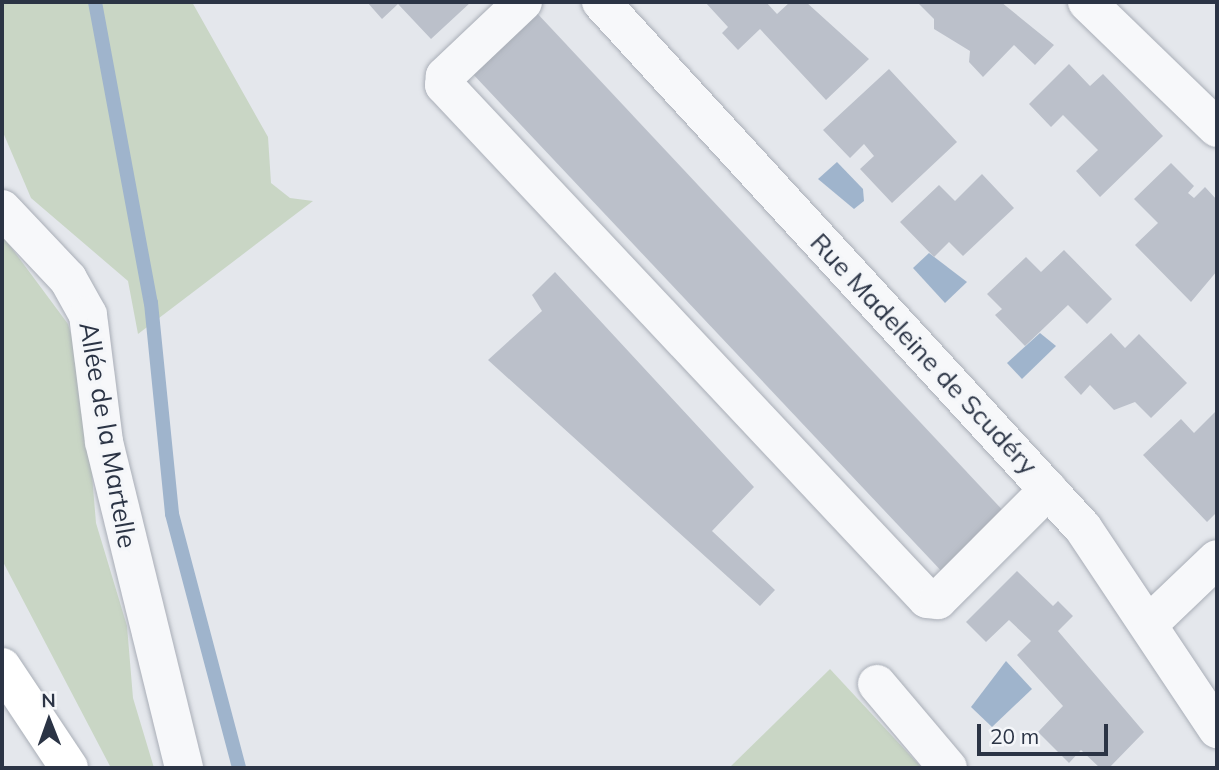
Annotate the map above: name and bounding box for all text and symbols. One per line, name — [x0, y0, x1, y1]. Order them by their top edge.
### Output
street label: Rue Madeleine de Scudéry — [804, 227, 1044, 481]
street label: Allée de la Martelle — [73, 319, 143, 551]
north arrow — [14, 686, 84, 756]
text: N — [41, 688, 56, 712]
scale bar — [981, 710, 1112, 754]
text: 20 m — [990, 723, 1039, 749]

